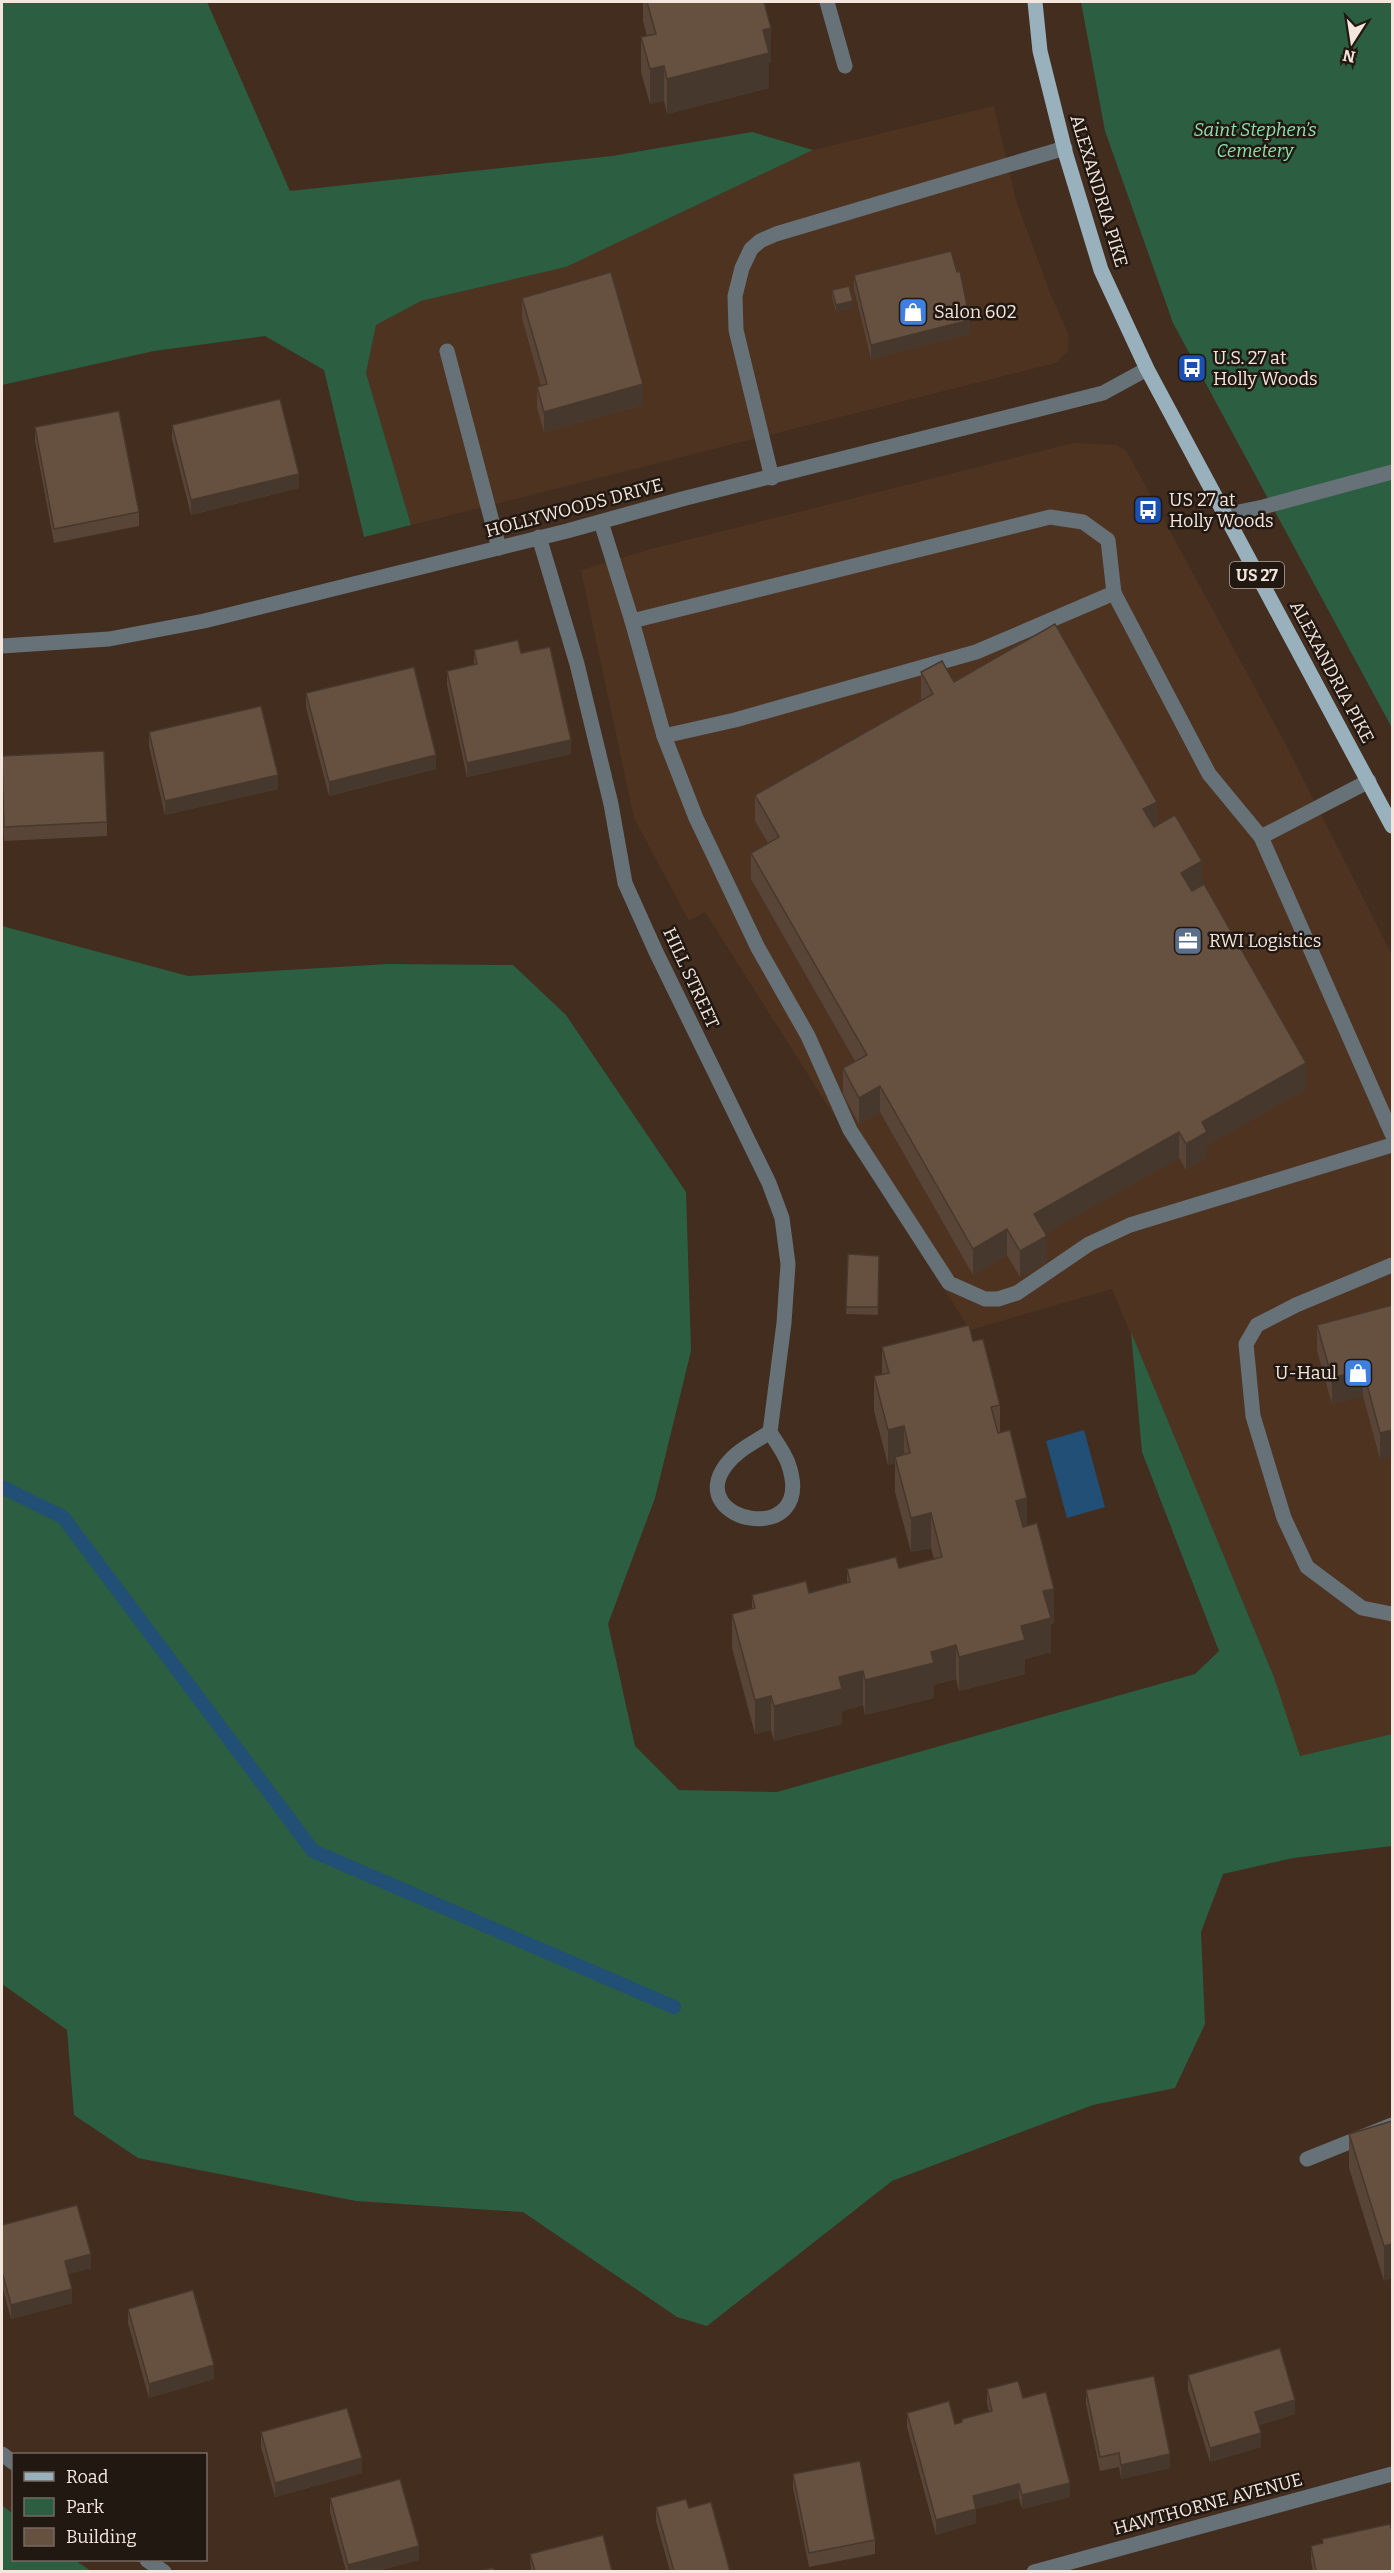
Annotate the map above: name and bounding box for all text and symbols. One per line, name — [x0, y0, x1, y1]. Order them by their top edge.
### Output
north arrow — [1322, 12, 1382, 72]
text: N — [1341, 46, 1357, 67]
street label: ALEXANDRIA PIKE — [1065, 112, 1133, 270]
park label: Saint Stephen’s Cemetery — [1193, 119, 1317, 162]
shop icon: Salon 602 — [897, 296, 929, 328]
place label: Salon 602 — [934, 301, 1017, 323]
place label: U.S. 27 at Holly Woods — [1213, 347, 1318, 390]
bus stop icon: U.S. 27 at Holly Woods — [1176, 352, 1208, 384]
street label: HOLLYWOODS DRIVE — [483, 474, 665, 542]
place label: US 27 at Holly Woods — [1169, 489, 1274, 532]
bus stop icon: US 27 at Holly Woods — [1132, 494, 1164, 526]
road number: US 27 — [1230, 562, 1284, 588]
street label: ALEXANDRIA PIKE — [1285, 597, 1379, 747]
street label: HILL STREET — [658, 924, 724, 1032]
office icon: RWI Logistics — [1172, 925, 1204, 957]
place label: RWI Logistics — [1209, 930, 1321, 952]
shop icon: U-Haul — [1342, 1357, 1374, 1389]
place label: U-Haul — [1275, 1362, 1337, 1384]
legend — [12, 2453, 207, 2561]
text: Road — [66, 2466, 109, 2488]
street label: HAWTHORNE AVENUE — [1111, 2468, 1305, 2540]
text: Park — [66, 2496, 105, 2518]
text: Building — [66, 2526, 137, 2548]

